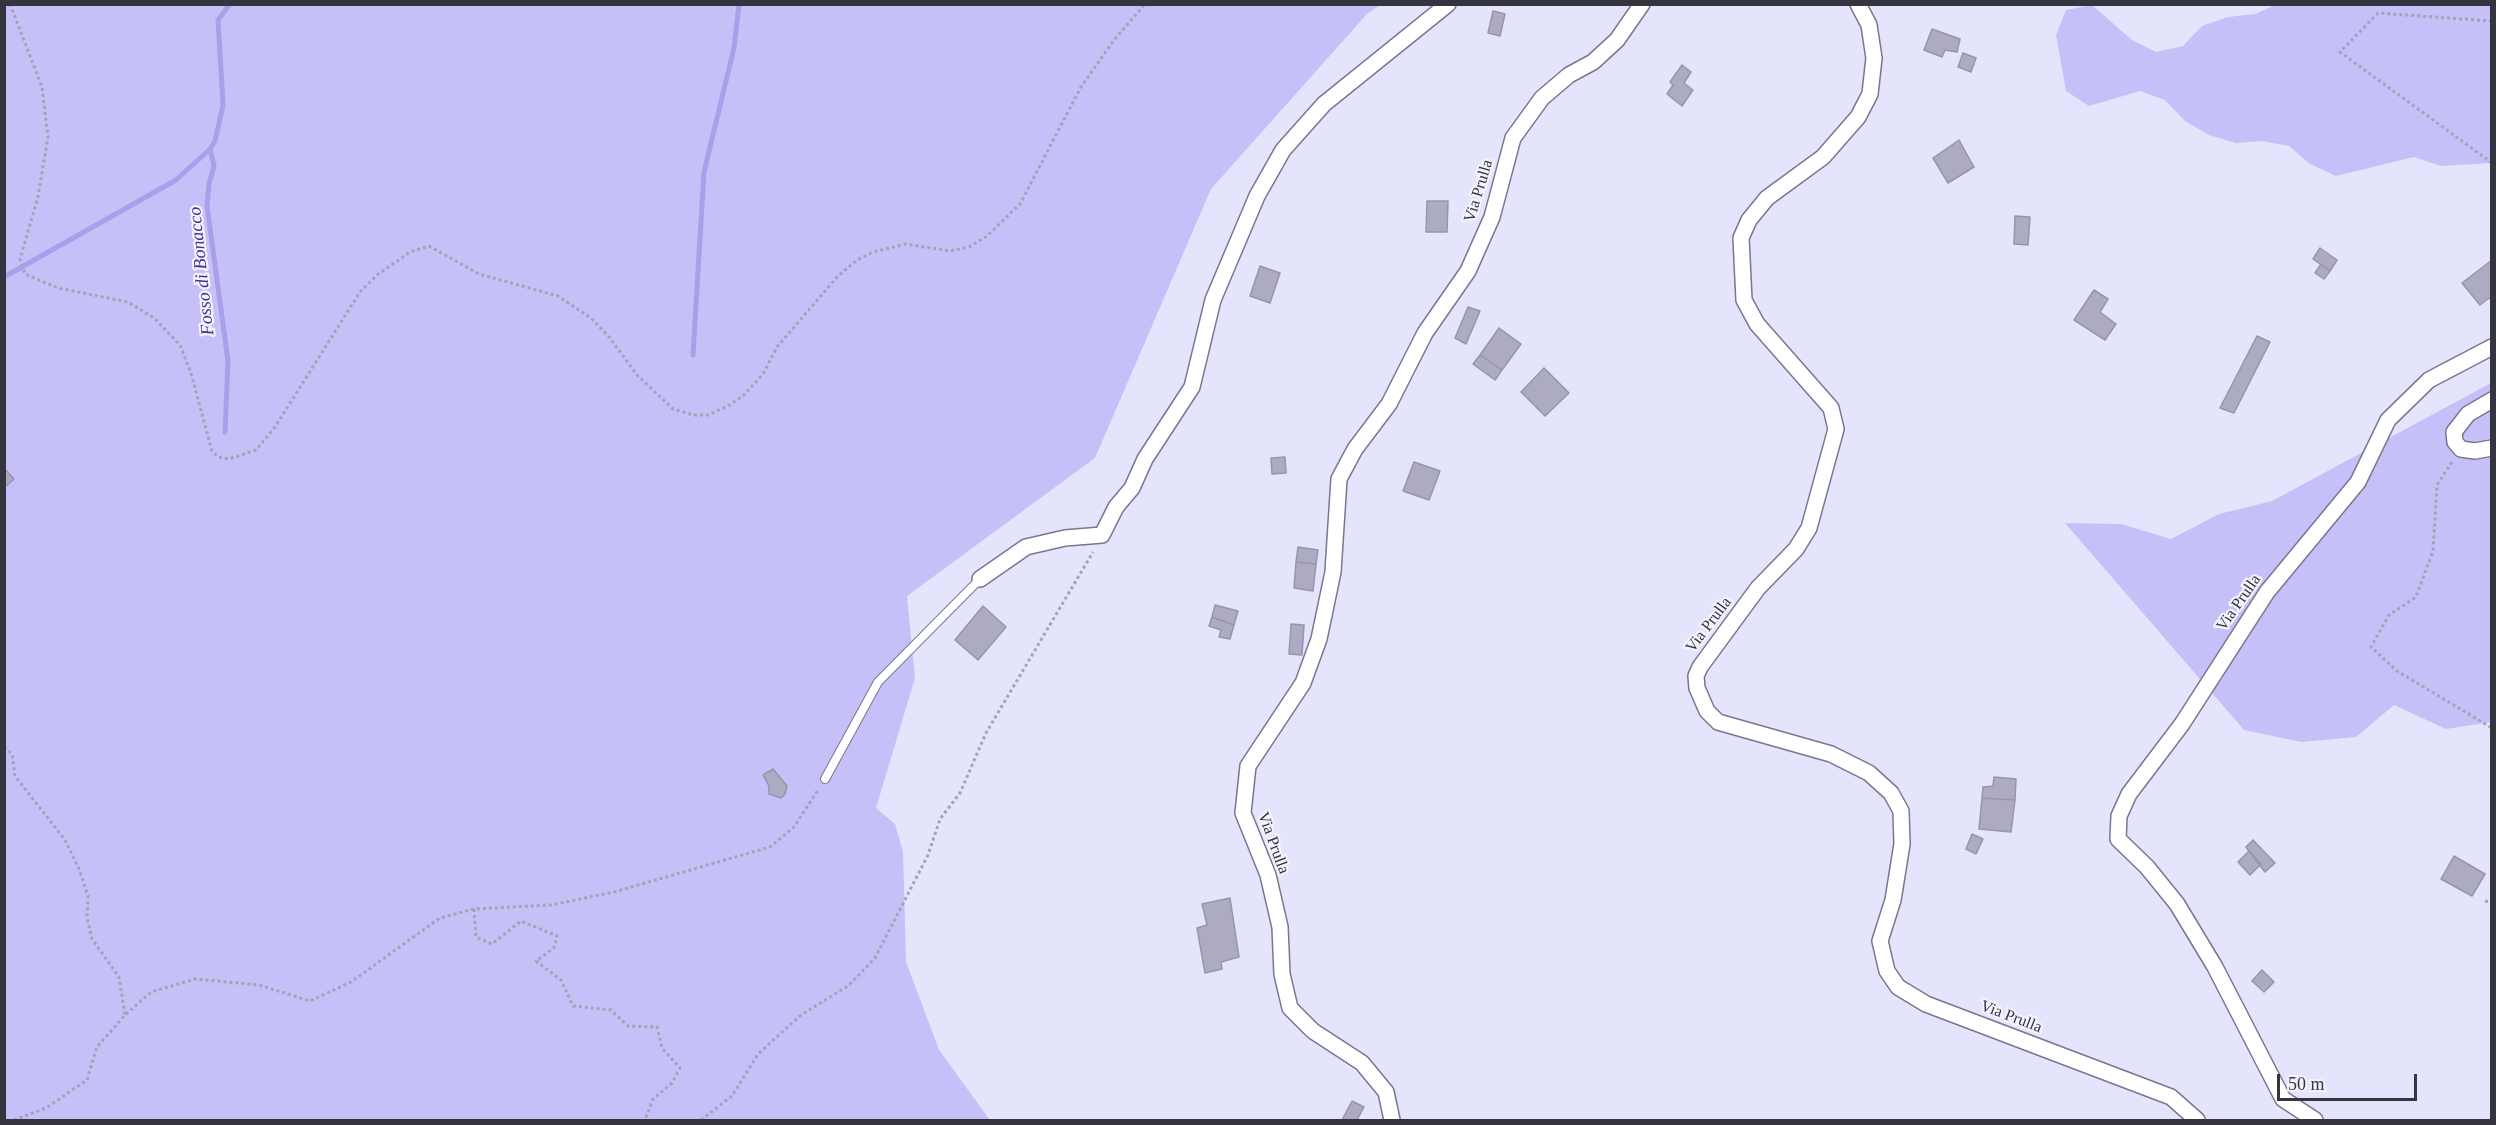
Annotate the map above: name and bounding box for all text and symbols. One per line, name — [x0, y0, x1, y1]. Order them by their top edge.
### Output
street label: Via Prulla — [1460, 157, 1498, 225]
water label: Fosso di Bonacco — [185, 206, 219, 336]
street label: Via Prulla — [2213, 571, 2265, 635]
street label: Via Prulla — [1682, 594, 1736, 656]
street label: Via Prulla — [1253, 809, 1293, 877]
street label: Via Prulla — [1978, 997, 2044, 1037]
scale bar — [2280, 1062, 2420, 1100]
text: 50 m — [2288, 1074, 2325, 1094]

